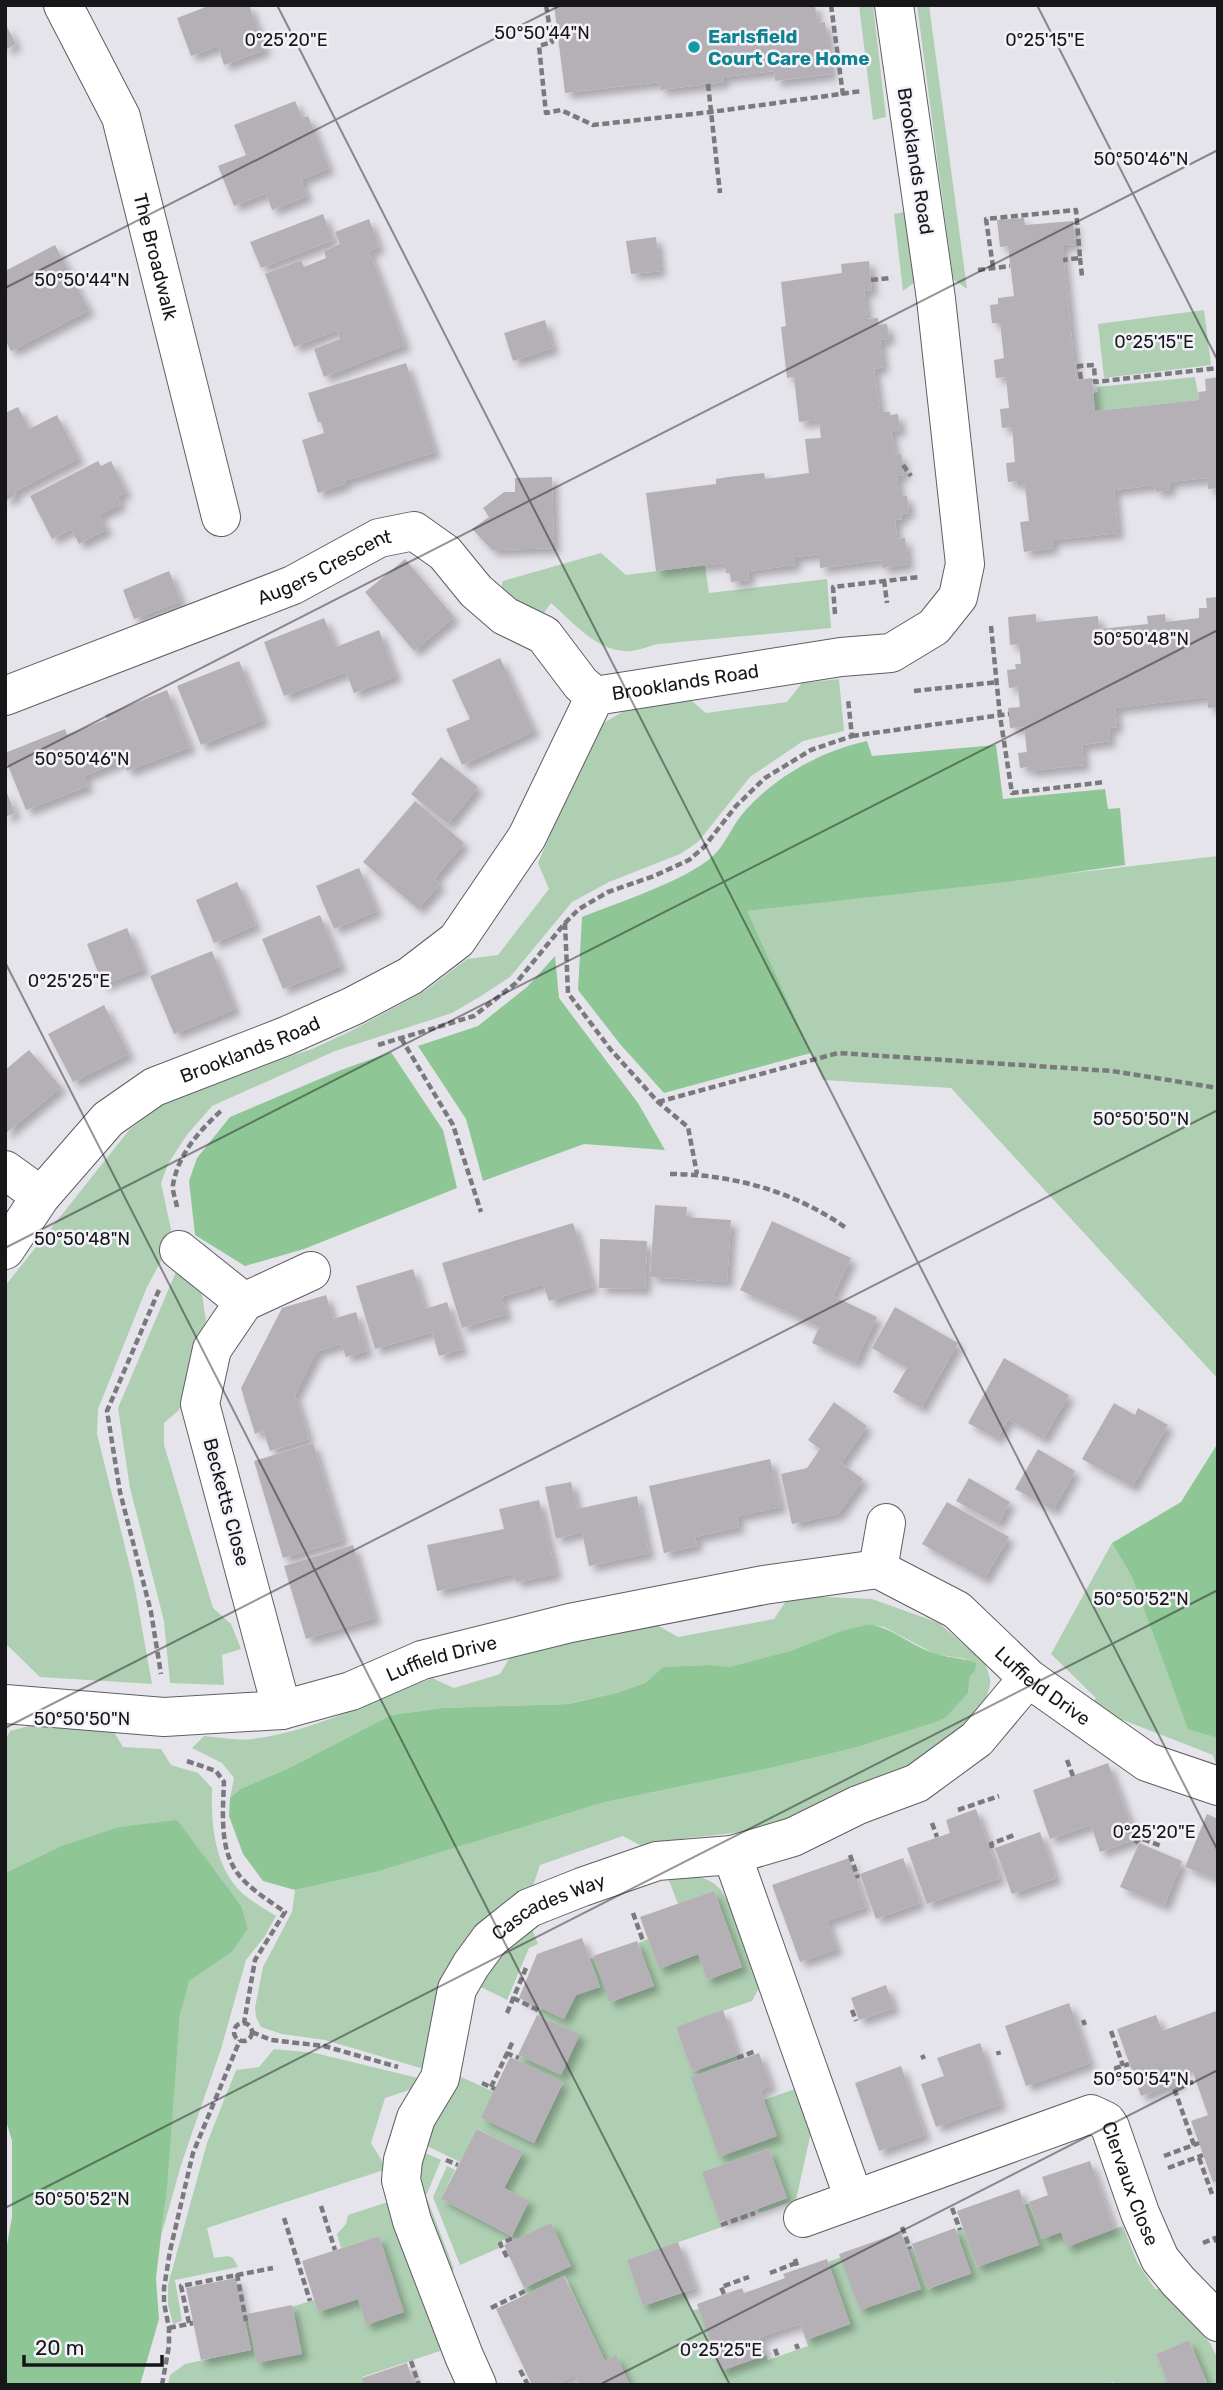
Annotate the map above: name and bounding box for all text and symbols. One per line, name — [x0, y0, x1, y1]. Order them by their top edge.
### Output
text: 50°50'44"N — [494, 22, 590, 44]
place label: Earlsfield Court Care Home — [708, 25, 870, 70]
text: 0°25'20"E — [244, 29, 328, 51]
text: 0°25'15"E — [1005, 29, 1085, 51]
marker: Earlsfield Court Care Home — [686, 39, 702, 55]
street label: Brooklands Road — [893, 86, 938, 236]
text: 50°50'46"N — [1094, 148, 1188, 170]
street label: The Broadwalk — [129, 191, 182, 323]
text: 50°50'44"N — [34, 269, 130, 291]
text: 0°25'15"E — [1114, 331, 1194, 353]
street label: Augers Crescent — [254, 525, 394, 610]
text: 50°50'48"N — [1093, 628, 1189, 650]
street label: Brooklands Road — [610, 659, 761, 705]
text: 50°50'46"N — [35, 748, 129, 770]
text: 0°25'25"E — [28, 970, 110, 992]
street label: Brooklands Road — [177, 1011, 324, 1088]
text: 50°50'50"N — [1093, 1108, 1189, 1130]
text: 50°50'48"N — [34, 1228, 130, 1250]
street label: Becketts Close — [198, 1436, 255, 1569]
text: 50°50'52"N — [1093, 1588, 1189, 1610]
street label: Luffield Drive — [382, 1631, 499, 1686]
street label: Luffield Drive — [990, 1642, 1095, 1731]
text: 50°50'50"N — [34, 1708, 130, 1730]
text: 0°25'20"E — [1112, 1821, 1196, 1843]
street label: Cascades Way — [487, 1869, 608, 1945]
text: 50°50'54"N — [1093, 2068, 1189, 2090]
street label: Clervaux Close — [1097, 2118, 1164, 2249]
text: 50°50'52"N — [34, 2188, 130, 2210]
scale bar — [24, 2324, 163, 2368]
text: 20 m — [35, 2335, 84, 2360]
text: 0°25'25"E — [680, 2339, 762, 2361]

